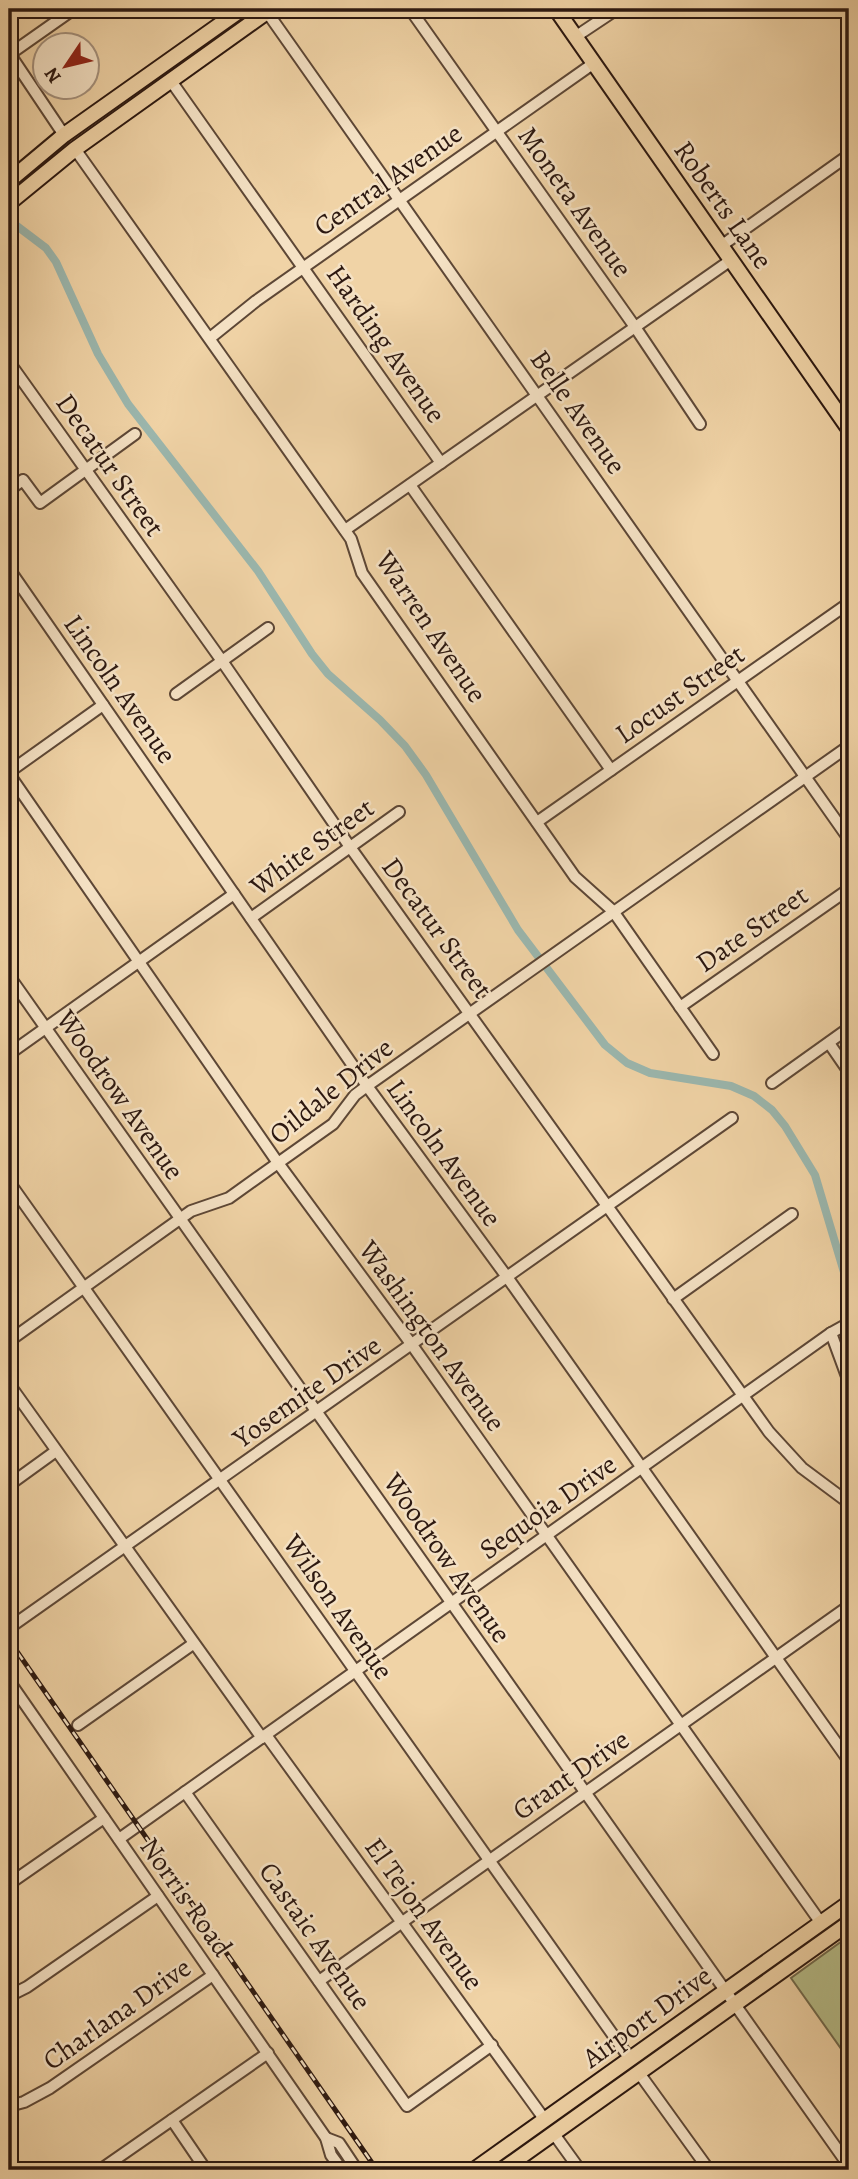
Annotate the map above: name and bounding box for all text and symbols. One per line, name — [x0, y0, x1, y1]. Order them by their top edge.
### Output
north arrow — [32, 32, 102, 102]
text: N — [38, 62, 68, 88]
street label: Central Avenue — [306, 115, 470, 245]
street label: Moneta Avenue — [509, 119, 641, 285]
street label: Roberts Lane — [665, 133, 781, 277]
street label: Harding Avenue — [317, 257, 455, 431]
street label: Belle Avenue — [521, 342, 635, 482]
street label: Decatur Street — [47, 386, 173, 544]
street label: Warren Avenue — [366, 543, 496, 710]
street label: Lincoln Avenue — [55, 607, 185, 771]
street label: Locust Street — [608, 635, 752, 753]
street label: White Street — [241, 789, 382, 906]
street label: Decatur Street — [373, 850, 501, 1006]
street label: Date Street — [688, 876, 816, 982]
street label: Woodrow Avenue — [47, 1002, 193, 1188]
street label: Oildale Drive — [261, 1029, 401, 1153]
street label: Lincoln Avenue — [378, 1071, 510, 1235]
street label: Washington Avenue — [349, 1232, 514, 1439]
street label: Yosemite Drive — [224, 1327, 389, 1458]
street label: Sequoia Drive — [472, 1446, 624, 1568]
street label: Woodrow Avenue — [374, 1465, 520, 1651]
street label: Wilson Avenue — [273, 1526, 402, 1687]
street label: Grant Drive — [505, 1721, 637, 1829]
street label: Norris Road — [131, 1830, 242, 1965]
street label: El Tejon Avenue — [356, 1830, 492, 1998]
street label: Castaic Avenue — [250, 1854, 380, 2018]
street label: Charlana Drive — [35, 1949, 199, 2079]
street label: Airport Drive — [574, 1957, 719, 2077]

